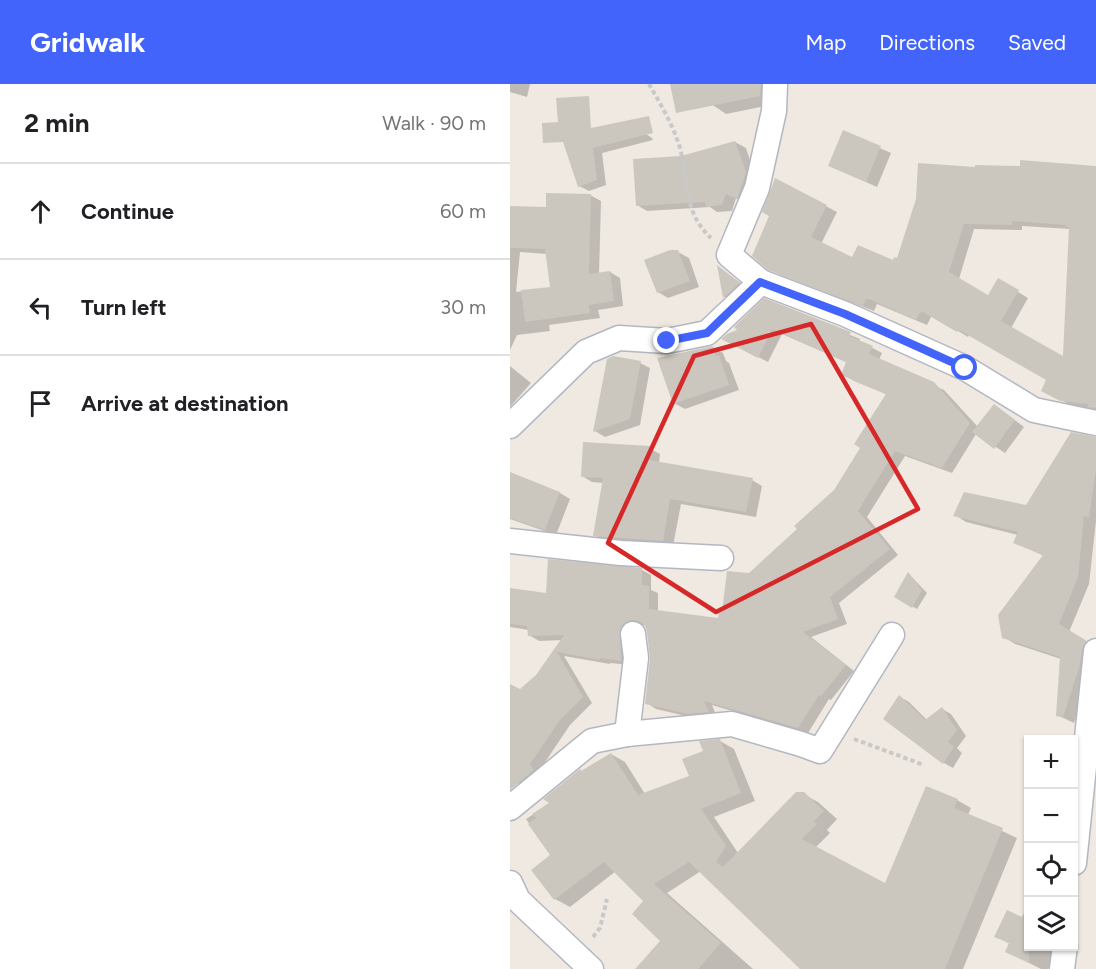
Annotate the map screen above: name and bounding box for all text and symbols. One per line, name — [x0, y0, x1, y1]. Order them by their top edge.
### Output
text: Gridwalk — [30, 25, 145, 59]
text: Map — [805, 30, 846, 55]
text: Directions — [879, 30, 975, 55]
text: Saved — [1008, 30, 1066, 55]
text: 2 min — [24, 107, 90, 139]
text: Walk · 90 m — [382, 111, 486, 135]
icon: ahead — [24, 195, 57, 228]
text: Continue — [81, 198, 174, 225]
text: 60 m — [440, 199, 486, 223]
icon: left — [24, 291, 57, 324]
text: Turn left — [81, 294, 167, 321]
text: 30 m — [440, 295, 486, 319]
route end — [653, 327, 679, 353]
route start — [951, 354, 977, 380]
icon: arrive — [24, 387, 57, 420]
text: Arrive at destination — [81, 390, 289, 417]
map controls — [1024, 735, 1078, 951]
button: + — [1024, 735, 1078, 789]
button: − — [1024, 789, 1078, 843]
button: locate — [1024, 843, 1078, 897]
button: layers — [1024, 897, 1078, 951]

